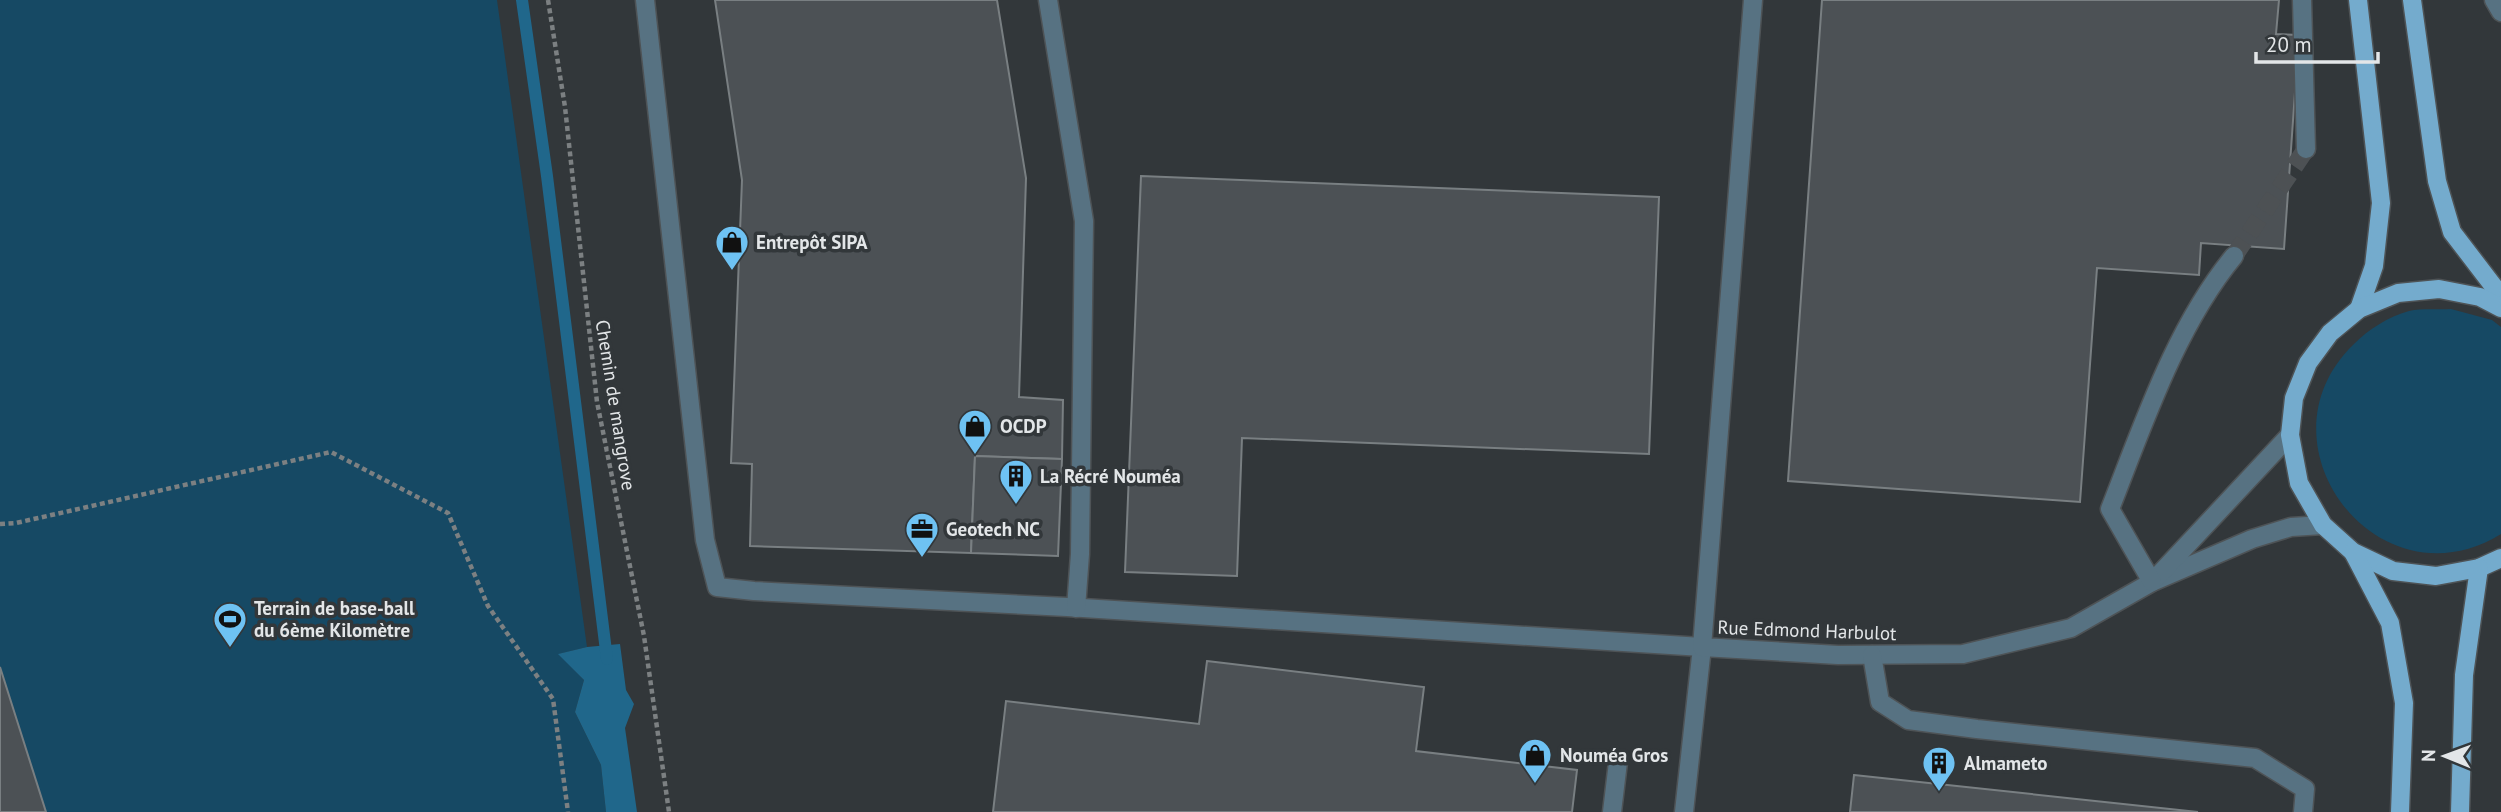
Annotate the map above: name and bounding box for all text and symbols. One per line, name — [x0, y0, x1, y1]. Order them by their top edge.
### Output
scale bar — [2256, 21, 2378, 65]
text: 20 m — [2266, 31, 2312, 58]
shop icon: Entrepôt SIPA — [713, 223, 751, 272]
place label: Entrepôt SIPA — [756, 230, 868, 254]
street label: Chemin de mangrove — [591, 318, 641, 492]
shop icon: OCDP — [956, 407, 994, 456]
place label: OCDP — [1000, 414, 1047, 438]
building icon: La Récré Nouméa — [997, 457, 1035, 506]
place label: La Récré Nouméa — [1040, 464, 1181, 488]
office icon: Geotech NC — [903, 510, 941, 559]
place label: Geotech NC — [946, 517, 1040, 541]
place label: Terrain de base-ball du 6ème Kilomètre — [254, 596, 415, 642]
sports icon: Terrain de base-ball du 6ème Kilomètre — [211, 600, 249, 649]
street label: Rue Edmond Harbulot — [1717, 615, 1897, 645]
north arrow — [2410, 721, 2480, 791]
shop icon: Nouméa Gros — [1516, 736, 1554, 785]
place label: Nouméa Gros — [1560, 743, 1668, 767]
building icon: Almameto — [1920, 744, 1958, 793]
text: N — [2416, 749, 2440, 762]
place label: Almameto — [1964, 751, 2048, 775]

